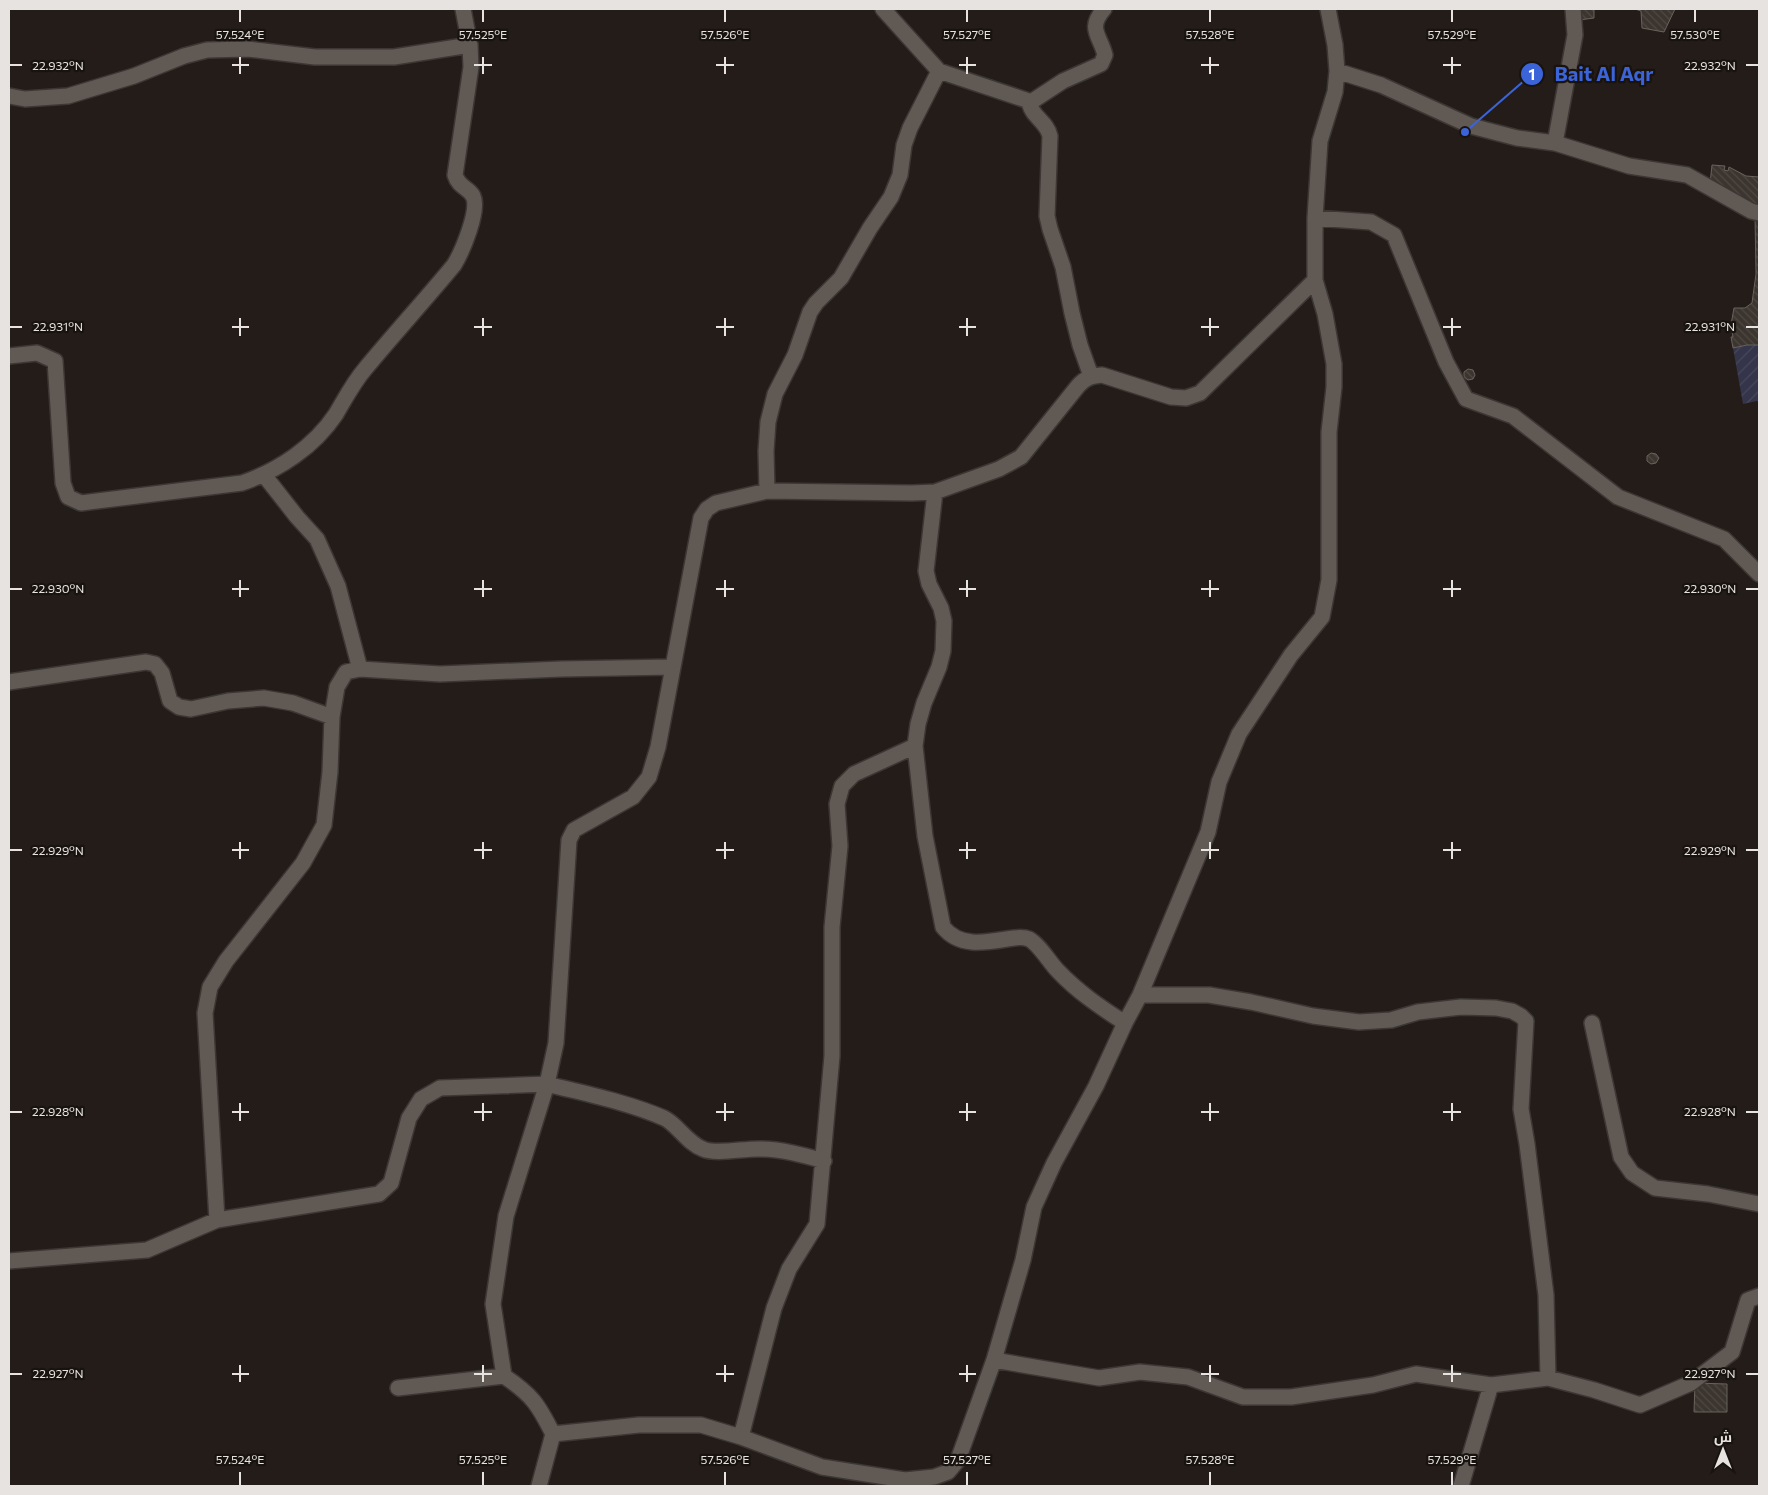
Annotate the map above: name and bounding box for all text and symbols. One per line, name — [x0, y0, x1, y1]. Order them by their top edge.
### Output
text: 57.524°E — [216, 27, 264, 41]
text: 57.525°E — [459, 27, 507, 41]
text: 57.526°E — [701, 27, 749, 41]
text: 57.527°E — [943, 27, 991, 41]
text: 57.528°E — [1186, 27, 1234, 41]
text: 57.529°E — [1428, 27, 1476, 41]
text: 57.530°E — [1670, 27, 1720, 41]
callout: Bait Al Aqr — [1519, 57, 1663, 92]
text: 22.932°N — [32, 58, 84, 72]
text: 22.932°N — [1684, 58, 1736, 72]
text: Bait Al Aqr — [1554, 61, 1654, 85]
text: 1 — [1529, 65, 1535, 83]
text: 22.931°N — [33, 319, 83, 333]
text: 22.931°N — [1685, 319, 1735, 333]
text: 22.930°N — [32, 581, 84, 595]
text: 22.930°N — [1684, 581, 1736, 595]
text: 22.929°N — [32, 843, 84, 857]
text: 22.929°N — [1684, 843, 1736, 857]
text: 22.928°N — [32, 1104, 84, 1118]
text: 22.928°N — [1684, 1104, 1736, 1118]
text: 22.927°N — [33, 1366, 83, 1380]
text: 22.927°N — [1685, 1366, 1735, 1380]
north arrow — [1698, 1425, 1748, 1475]
text: ش — [1714, 1428, 1732, 1446]
text: 57.524°E — [216, 1452, 264, 1466]
text: 57.525°E — [459, 1452, 507, 1466]
text: 57.526°E — [701, 1452, 749, 1466]
text: 57.527°E — [943, 1452, 991, 1466]
text: 57.528°E — [1186, 1452, 1234, 1466]
text: 57.529°E — [1428, 1452, 1476, 1466]

